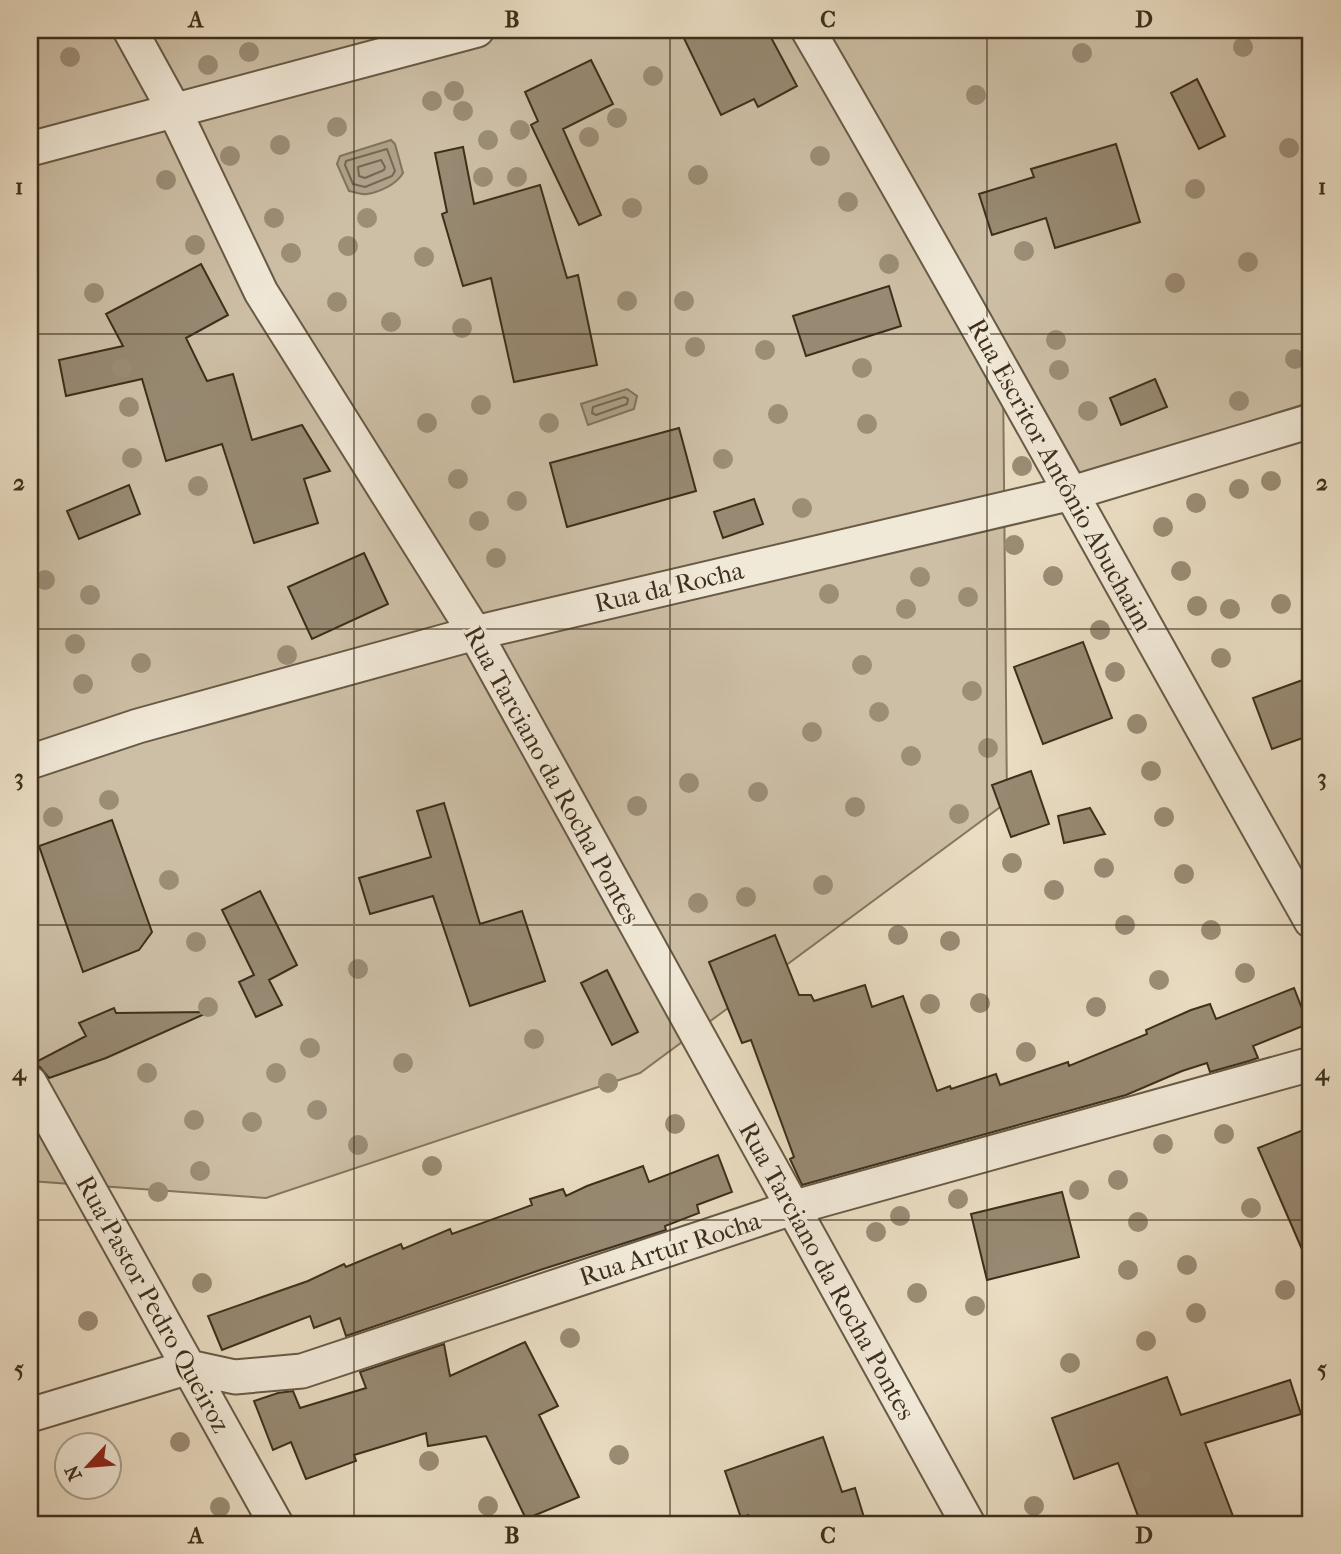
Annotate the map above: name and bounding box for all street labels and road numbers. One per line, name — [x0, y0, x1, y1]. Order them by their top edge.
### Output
street label: Rua Escritor Antônio Abuchaim — [961, 313, 1159, 637]
street label: Rua da Rocha — [591, 555, 748, 619]
street label: Rua Tarciano da Rocha Pontes — [457, 621, 647, 929]
street label: Rua Tarciano da Rocha Pontes — [732, 1117, 922, 1425]
street label: Rua Pastor Pedro Queiroz — [69, 1170, 237, 1438]
street label: Rua Artur Rocha — [575, 1205, 766, 1293]

